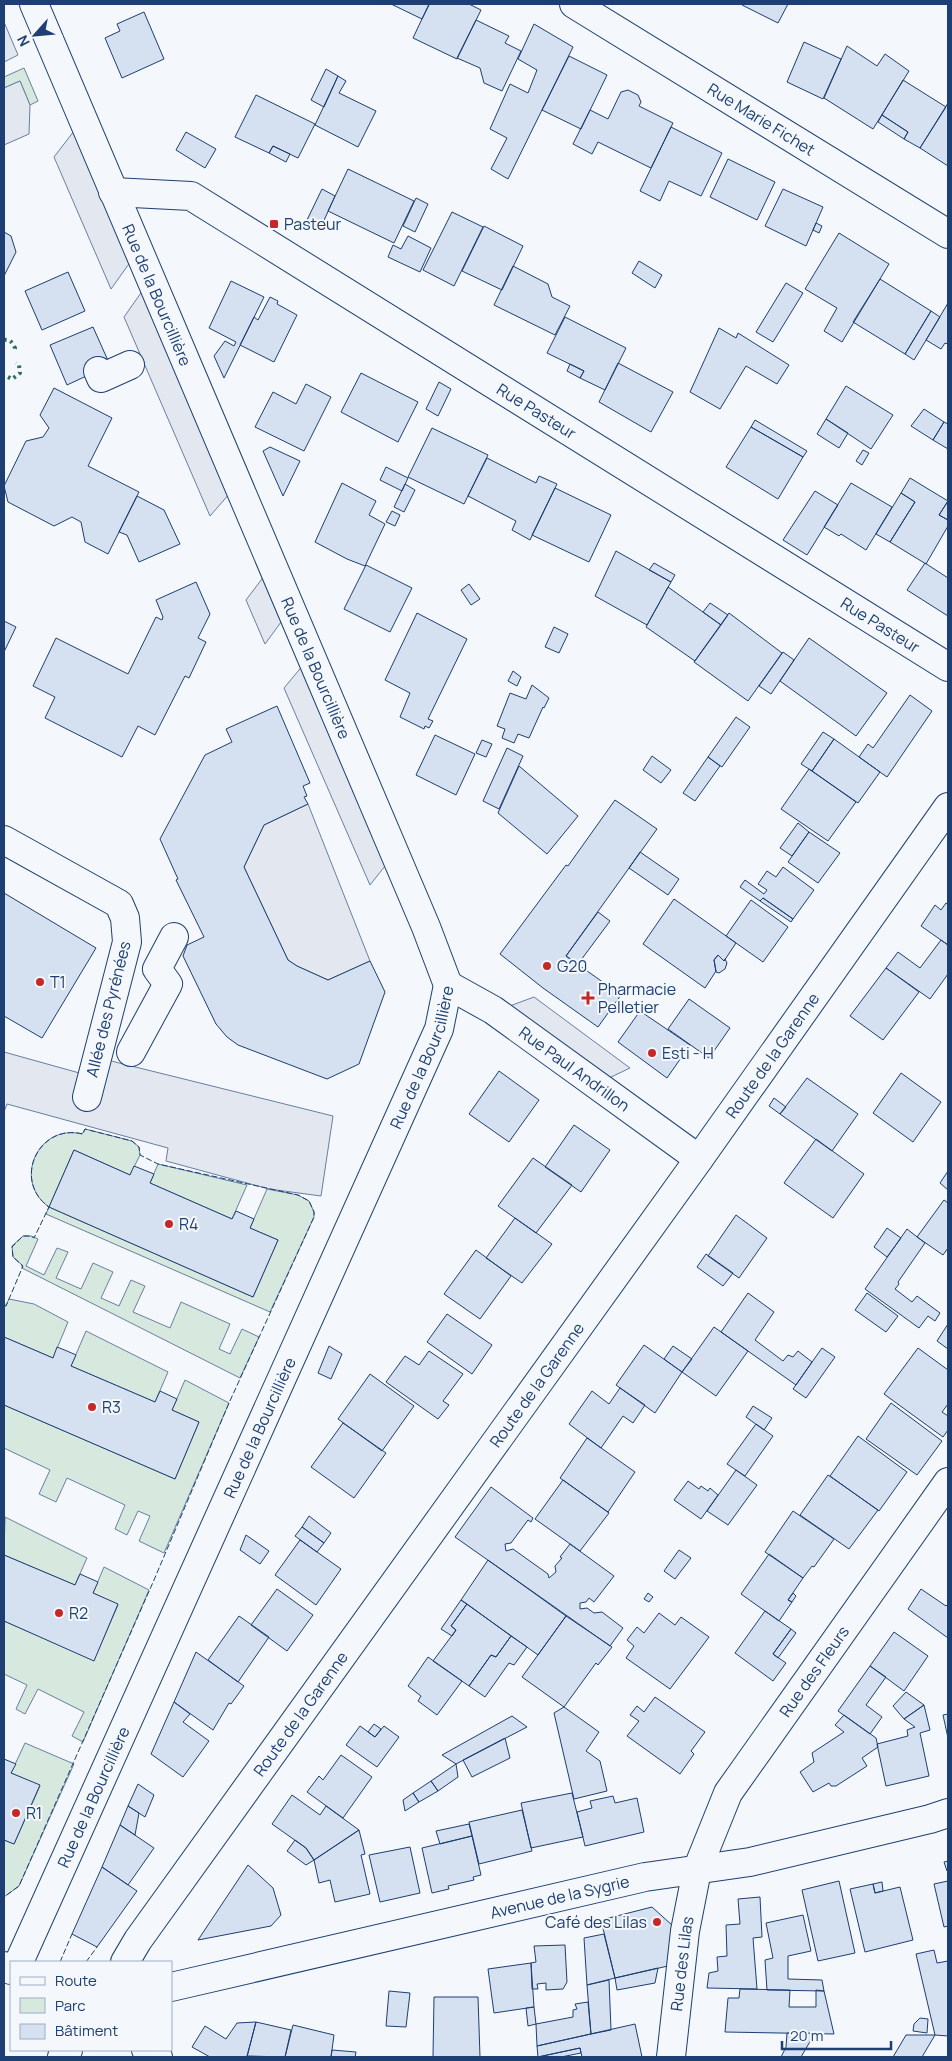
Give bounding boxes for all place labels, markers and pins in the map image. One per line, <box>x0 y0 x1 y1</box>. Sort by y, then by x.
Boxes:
place label: Pasteur <box>284 213 342 235</box>
marker: Pasteur <box>268 218 280 230</box>
place label: G20 <box>557 955 587 977</box>
marker: G20 <box>541 960 553 972</box>
place label: T1 <box>50 971 66 993</box>
marker: T1 <box>34 976 46 988</box>
place label: Pharmacie Pelletier <box>598 978 676 1018</box>
marker: Pharmacie Pelletier <box>582 992 594 1004</box>
place label: Esti - H <box>662 1042 714 1064</box>
marker: Esti - H <box>646 1047 658 1059</box>
place label: R4 <box>179 1213 199 1235</box>
marker: R4 <box>163 1218 175 1230</box>
place label: R3 <box>102 1396 121 1418</box>
marker: R3 <box>86 1401 98 1413</box>
place label: R2 <box>69 1602 88 1624</box>
marker: R2 <box>53 1607 65 1619</box>
place label: R1 <box>26 1802 42 1824</box>
marker: R1 <box>10 1807 22 1819</box>
place label: Café des Lilas <box>545 1911 647 1933</box>
marker: Café des Lilas <box>651 1916 663 1928</box>

